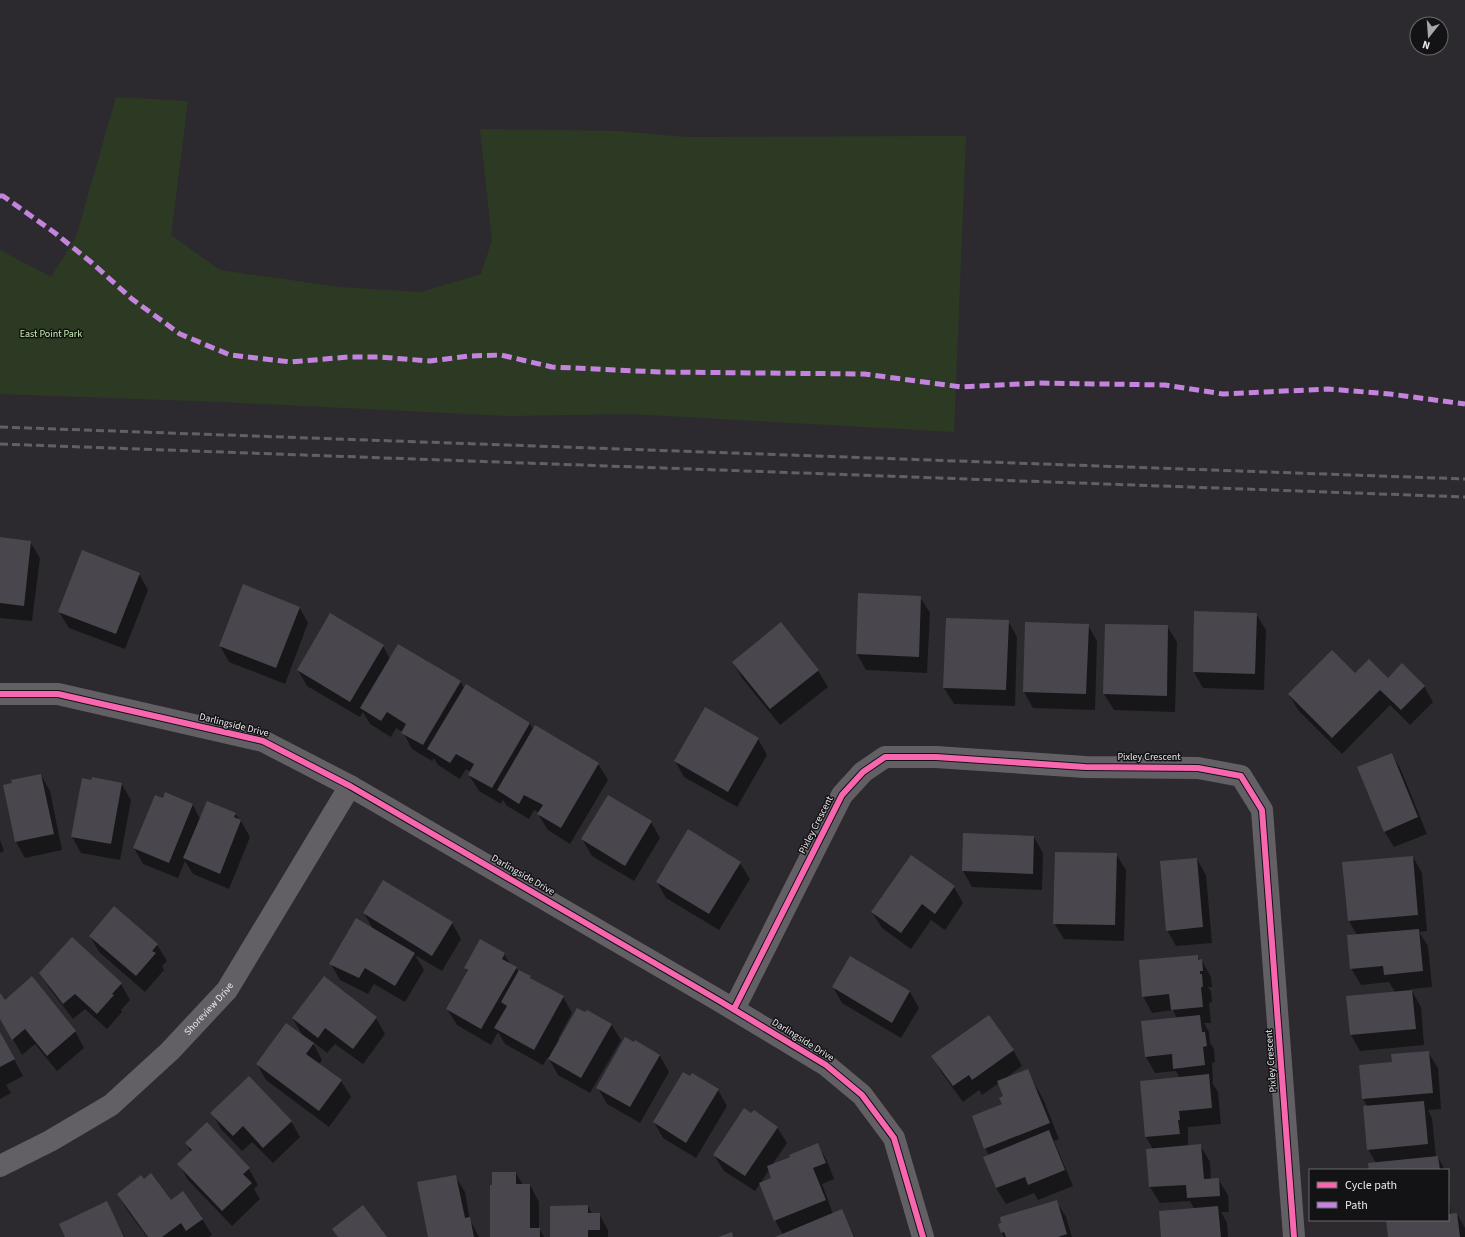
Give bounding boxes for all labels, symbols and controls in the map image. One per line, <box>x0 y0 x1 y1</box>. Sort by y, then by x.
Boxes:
north arrow <box>1409 16 1449 56</box>
text: N <box>1421 37 1432 53</box>
park label: East Point Park <box>20 327 82 341</box>
street label: Darlingside Drive <box>198 710 270 740</box>
street label: Pixley Crescent <box>1117 750 1181 764</box>
street label: Pixley Crescent <box>795 793 837 856</box>
street label: Darlingside Drive <box>489 851 557 899</box>
street label: Shoreview Drive <box>181 980 237 1039</box>
street label: Darlingside Drive <box>769 1015 837 1065</box>
street label: Pixley Crescent <box>1262 1028 1280 1093</box>
legend <box>1309 1169 1449 1221</box>
text: Cycle path <box>1345 1177 1397 1194</box>
text: Path <box>1345 1197 1368 1214</box>

